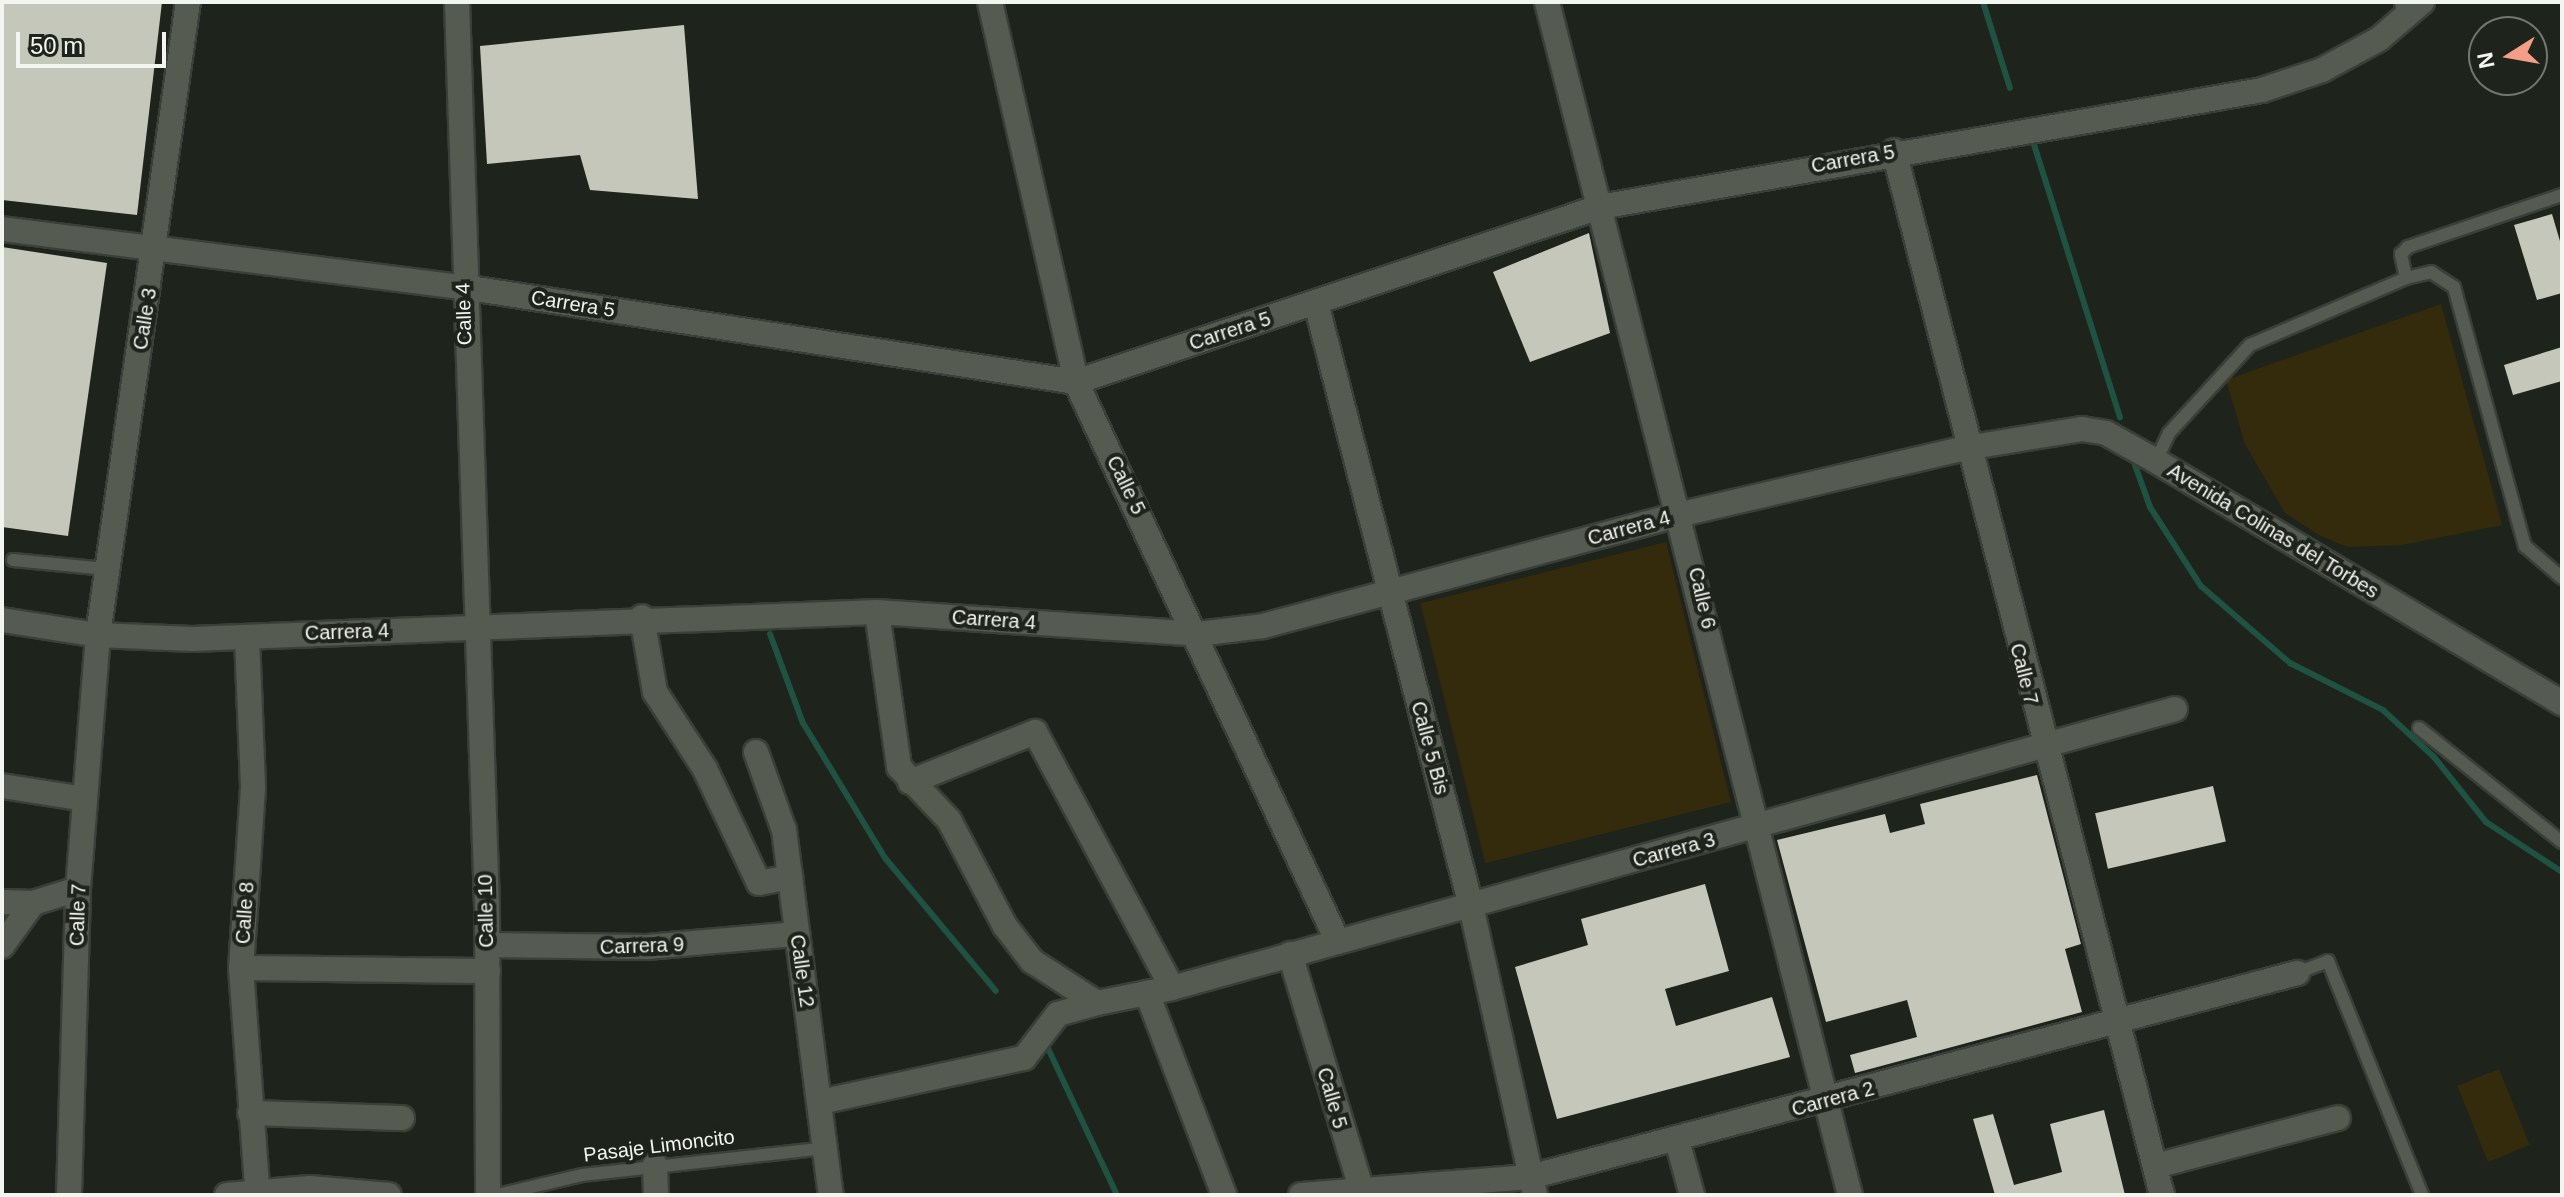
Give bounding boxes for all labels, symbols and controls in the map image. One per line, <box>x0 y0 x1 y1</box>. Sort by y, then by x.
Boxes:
scale bar <box>20 16 170 66</box>
north arrow <box>2468 16 2548 96</box>
text: 50 m <box>30 32 83 59</box>
text: N <box>2472 50 2500 70</box>
street label: Carrera 5 <box>1809 140 1897 178</box>
street label: Calle 4 <box>451 282 477 346</box>
street label: Calle 3 <box>128 286 162 352</box>
street label: Carrera 5 <box>529 286 617 322</box>
street label: Carrera 5 <box>1186 307 1274 355</box>
street label: Calle 5 <box>1102 452 1150 518</box>
street label: Avenida Colinas del Torbes <box>2163 458 2383 604</box>
street label: Carrera 4 <box>1585 505 1673 551</box>
street label: Calle 6 <box>1683 565 1721 631</box>
street label: Carrera 4 <box>951 605 1037 635</box>
street label: Carrera 4 <box>304 619 390 645</box>
street label: Calle 7 <box>2005 641 2043 707</box>
street label: Calle 5 Bis <box>1406 699 1454 797</box>
street label: Carrera 3 <box>1630 827 1718 873</box>
street label: Calle 10 <box>473 874 499 948</box>
street label: Calle 8 <box>231 881 259 945</box>
street label: Calle 7 <box>65 883 91 947</box>
street label: Carrera 9 <box>599 933 685 959</box>
street label: Calle 12 <box>785 933 819 1009</box>
street label: Calle 5 <box>1312 1065 1352 1131</box>
street label: Carrera 2 <box>1789 1076 1877 1122</box>
street label: Pasaje Limoncito <box>582 1125 736 1167</box>

